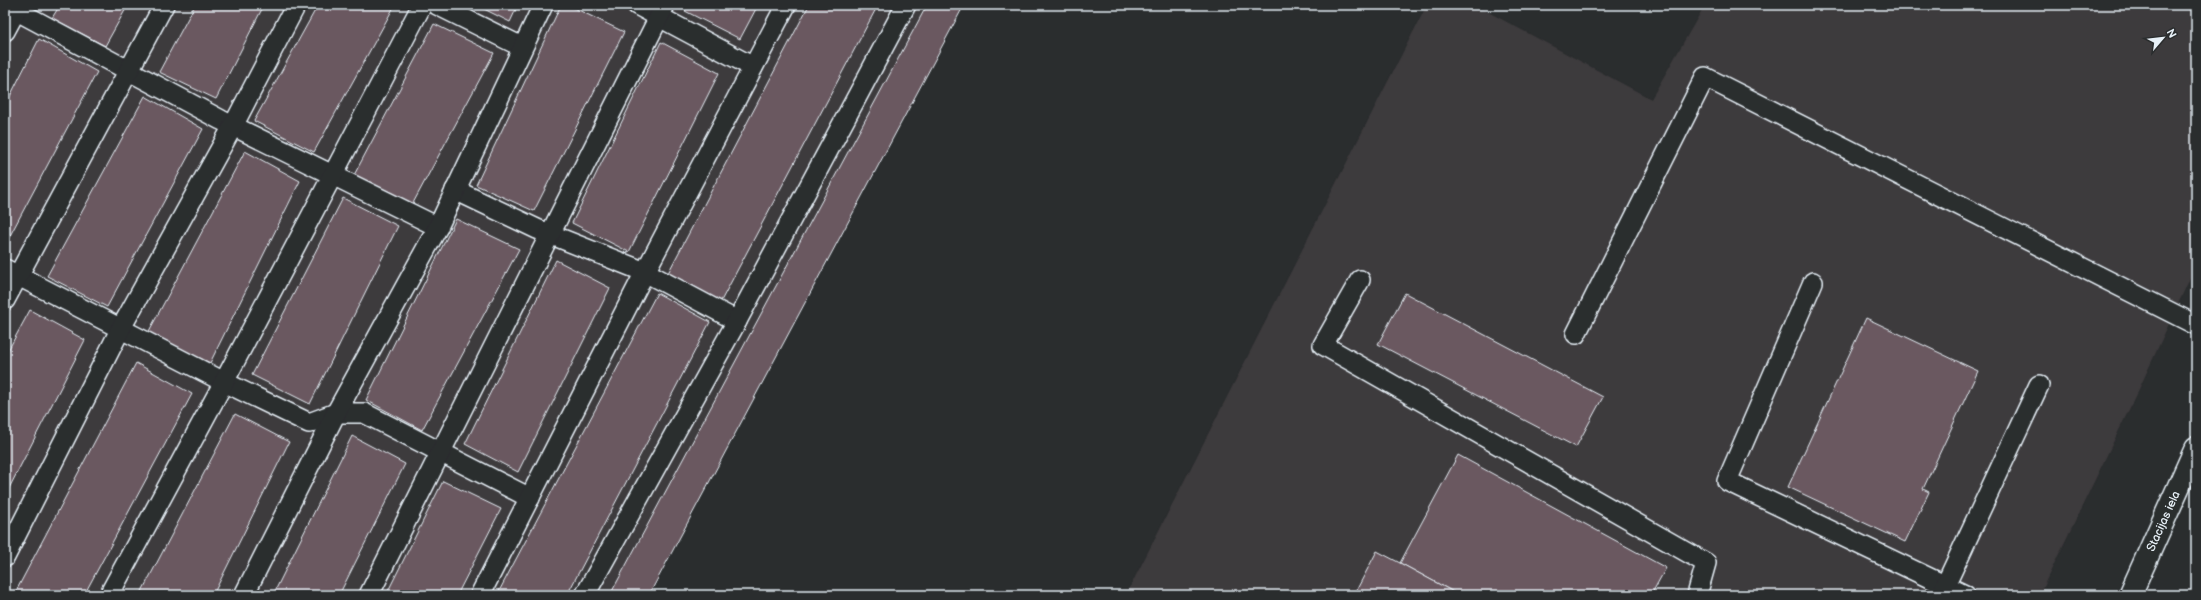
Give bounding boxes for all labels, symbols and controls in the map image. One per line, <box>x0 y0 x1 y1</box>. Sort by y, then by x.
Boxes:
north arrow <box>2143 18 2183 58</box>
text: N <box>2164 27 2179 40</box>
street label: Stacijas iela <box>2144 489 2184 554</box>

